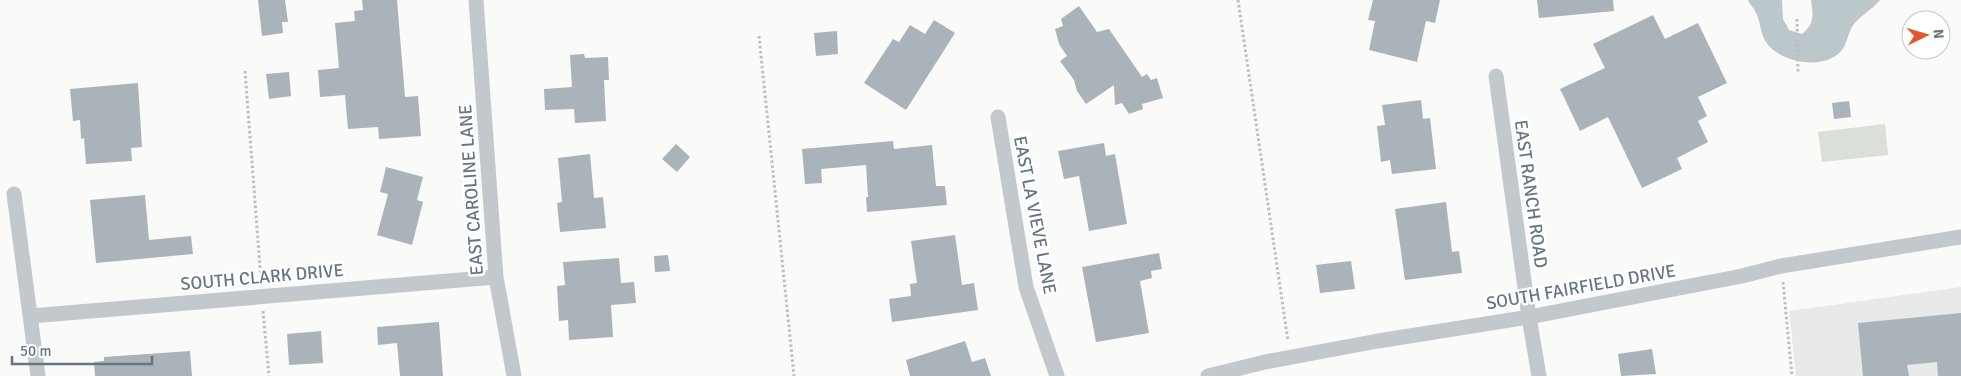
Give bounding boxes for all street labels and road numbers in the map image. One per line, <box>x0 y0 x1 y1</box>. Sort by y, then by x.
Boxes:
street label: EAST CAROLINE LANE <box>454 104 488 276</box>
street label: EAST RANCH ROAD <box>1510 119 1552 269</box>
street label: EAST LA VIEVE LANE <box>1009 134 1061 296</box>
street label: SOUTH CLARK DRIVE <box>180 259 344 295</box>
street label: SOUTH FAIRFIELD DRIVE <box>1484 259 1678 315</box>

